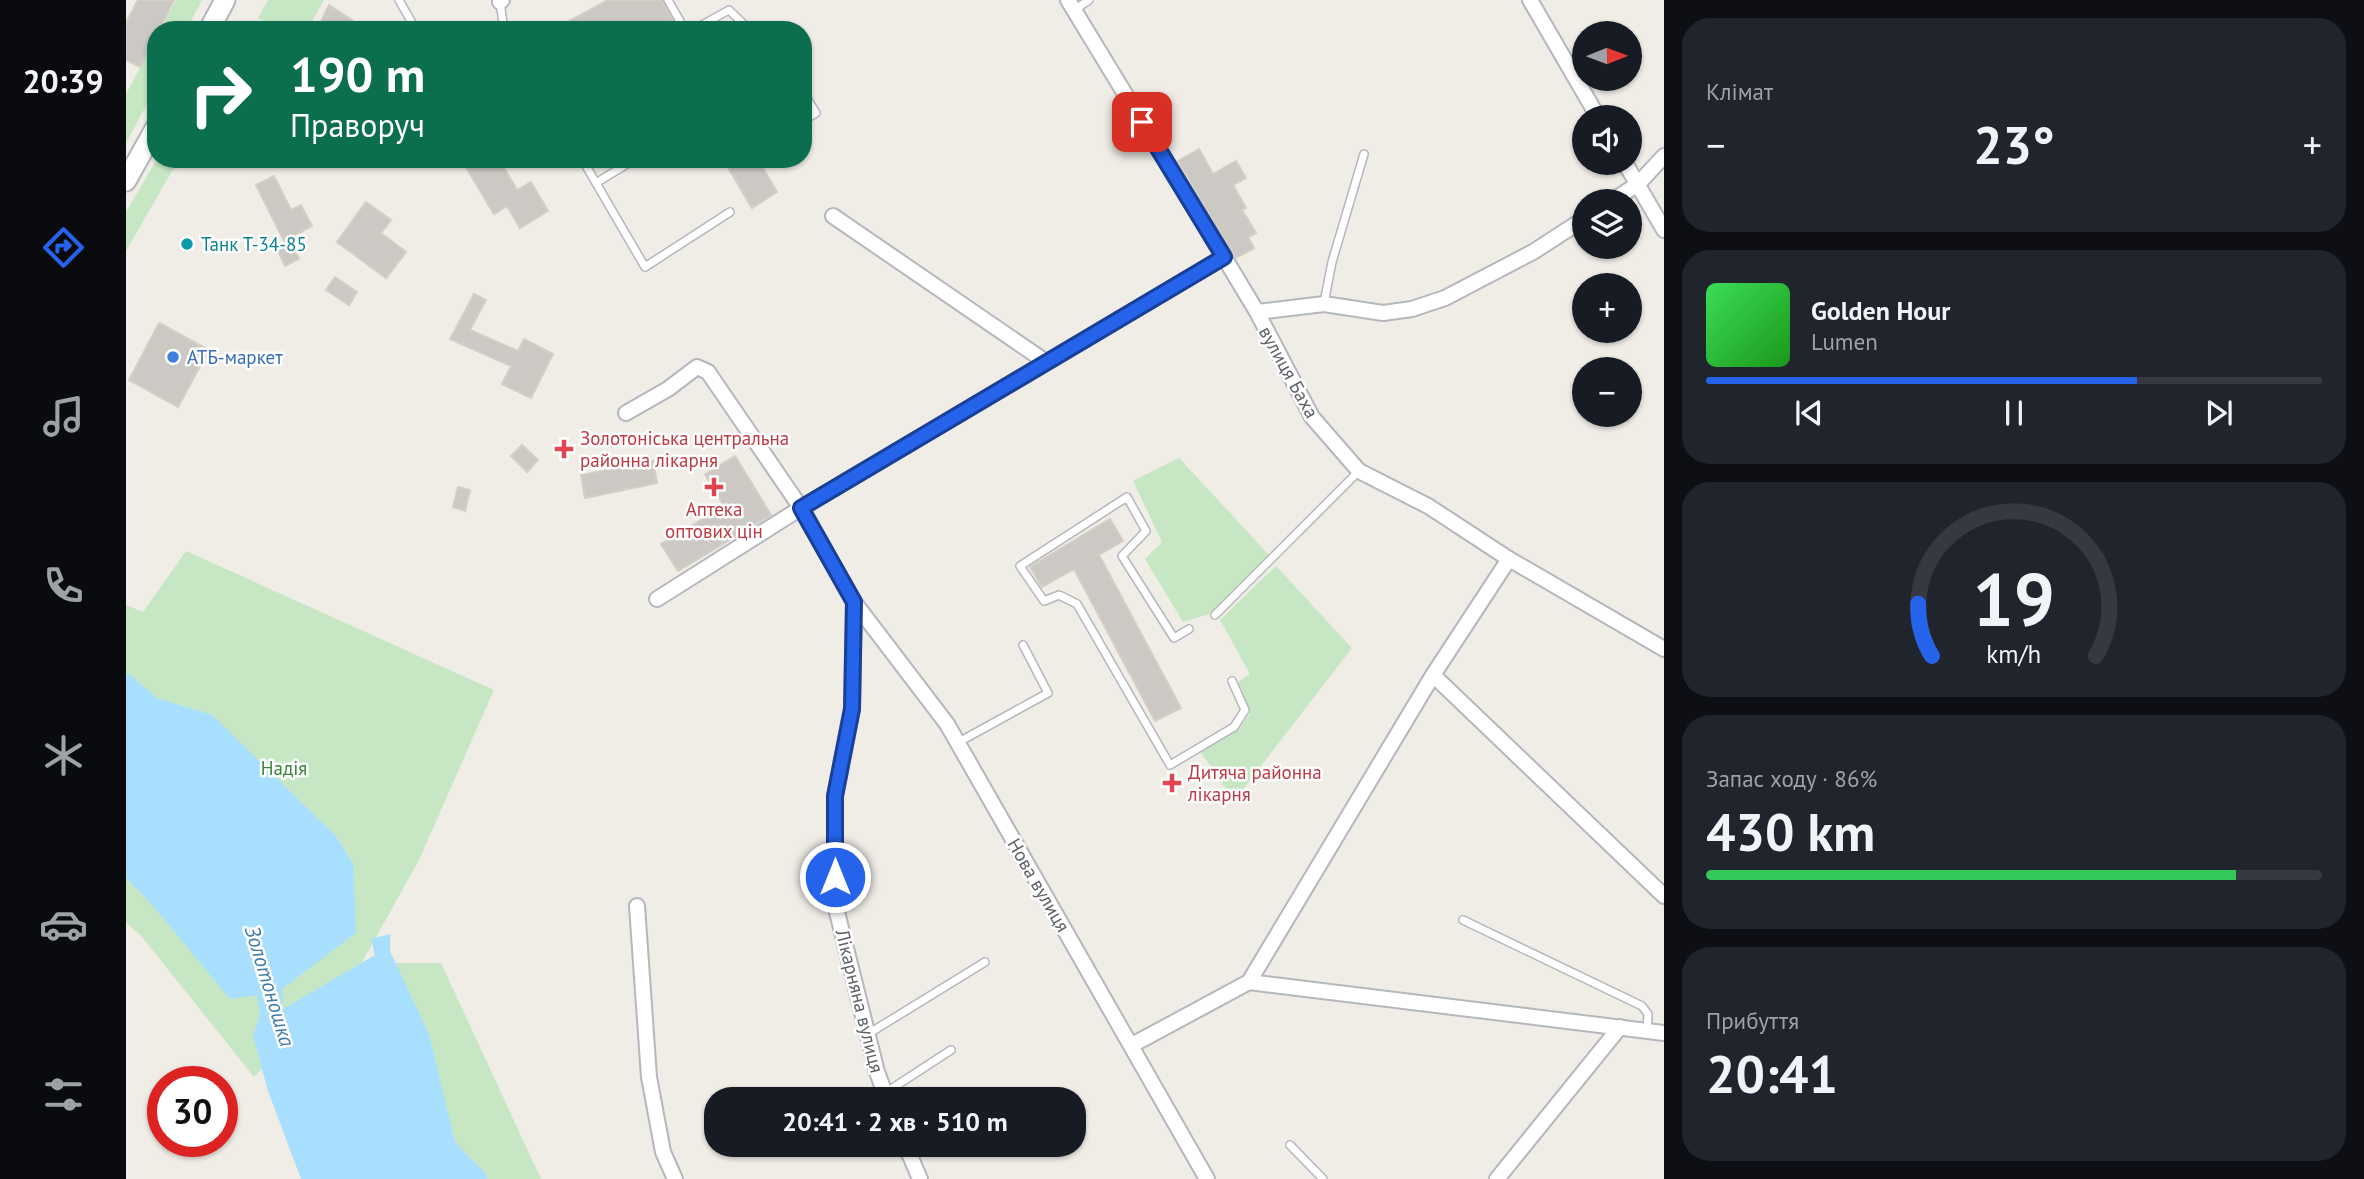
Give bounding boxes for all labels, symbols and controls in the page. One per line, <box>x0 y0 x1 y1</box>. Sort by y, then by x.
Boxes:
north arrow <box>1572 21 1642 91</box>
map controls <box>1572 21 1642 427</box>
text: 190 m <box>290 42 425 106</box>
icon: right <box>175 49 266 140</box>
text: 20:39 <box>22 60 104 102</box>
text: Клімат <box>1706 77 1773 106</box>
pin <box>1112 92 1172 152</box>
icon: arrive <box>1123 103 1161 141</box>
text: Праворуч <box>290 104 425 146</box>
button: sound <box>1572 105 1642 175</box>
text: 23° <box>1973 111 2055 178</box>
text: − <box>1706 120 1725 169</box>
text: + <box>2303 120 2322 169</box>
button: layers <box>1572 189 1642 259</box>
icon: directions <box>39 223 88 272</box>
place label: Танк Т-34-85 <box>201 232 307 256</box>
marker: Танк Т-34-85 <box>179 236 195 252</box>
button: + <box>1572 273 1642 343</box>
text: Golden Hour <box>1811 294 1950 327</box>
street label: вулиця Баха <box>1254 322 1324 422</box>
text: Lumen <box>1811 327 1878 356</box>
place label: АТБ-маркет <box>187 345 283 369</box>
marker: АТБ-маркет <box>165 349 181 365</box>
button: − <box>1572 357 1642 427</box>
icon: music <box>39 392 88 441</box>
icon: previous <box>1790 394 1828 432</box>
icon: pause <box>1995 394 2033 432</box>
icon: next <box>2200 394 2238 432</box>
place label: Золотоніська центральна районна лікарня <box>580 426 789 472</box>
marker: Золотоніська центральна районна лікарня <box>554 439 574 459</box>
marker: Аптека оптових цін <box>706 479 722 495</box>
place label: Аптека оптових цін <box>665 497 763 543</box>
text: 19 <box>1973 552 2055 646</box>
icon: phone <box>39 561 88 610</box>
text: km/h <box>1987 637 2041 669</box>
icon: climate <box>39 731 88 780</box>
park label: Надія <box>261 756 307 780</box>
place label: Дитяча районна лікарня <box>1187 760 1322 806</box>
text: Запас ходу · 86% <box>1706 764 1877 793</box>
marker: Дитяча районна лікарня <box>1162 773 1182 793</box>
text: 430 km <box>1706 798 1875 865</box>
street label: Нова вулиця <box>1003 834 1075 936</box>
position arrow <box>798 840 872 914</box>
icon: car <box>39 900 88 949</box>
water label: Золотоношка <box>239 922 301 1050</box>
street label: Лікарняна вулиця <box>830 926 889 1075</box>
text: Прибуття <box>1706 1006 1799 1035</box>
text: 20:41 <box>1706 1040 1838 1107</box>
speed limit sign: 30 <box>147 1066 238 1157</box>
icon: filters <box>39 1070 88 1119</box>
text: 20:41 · 2 хв · 510 m <box>782 1105 1008 1138</box>

